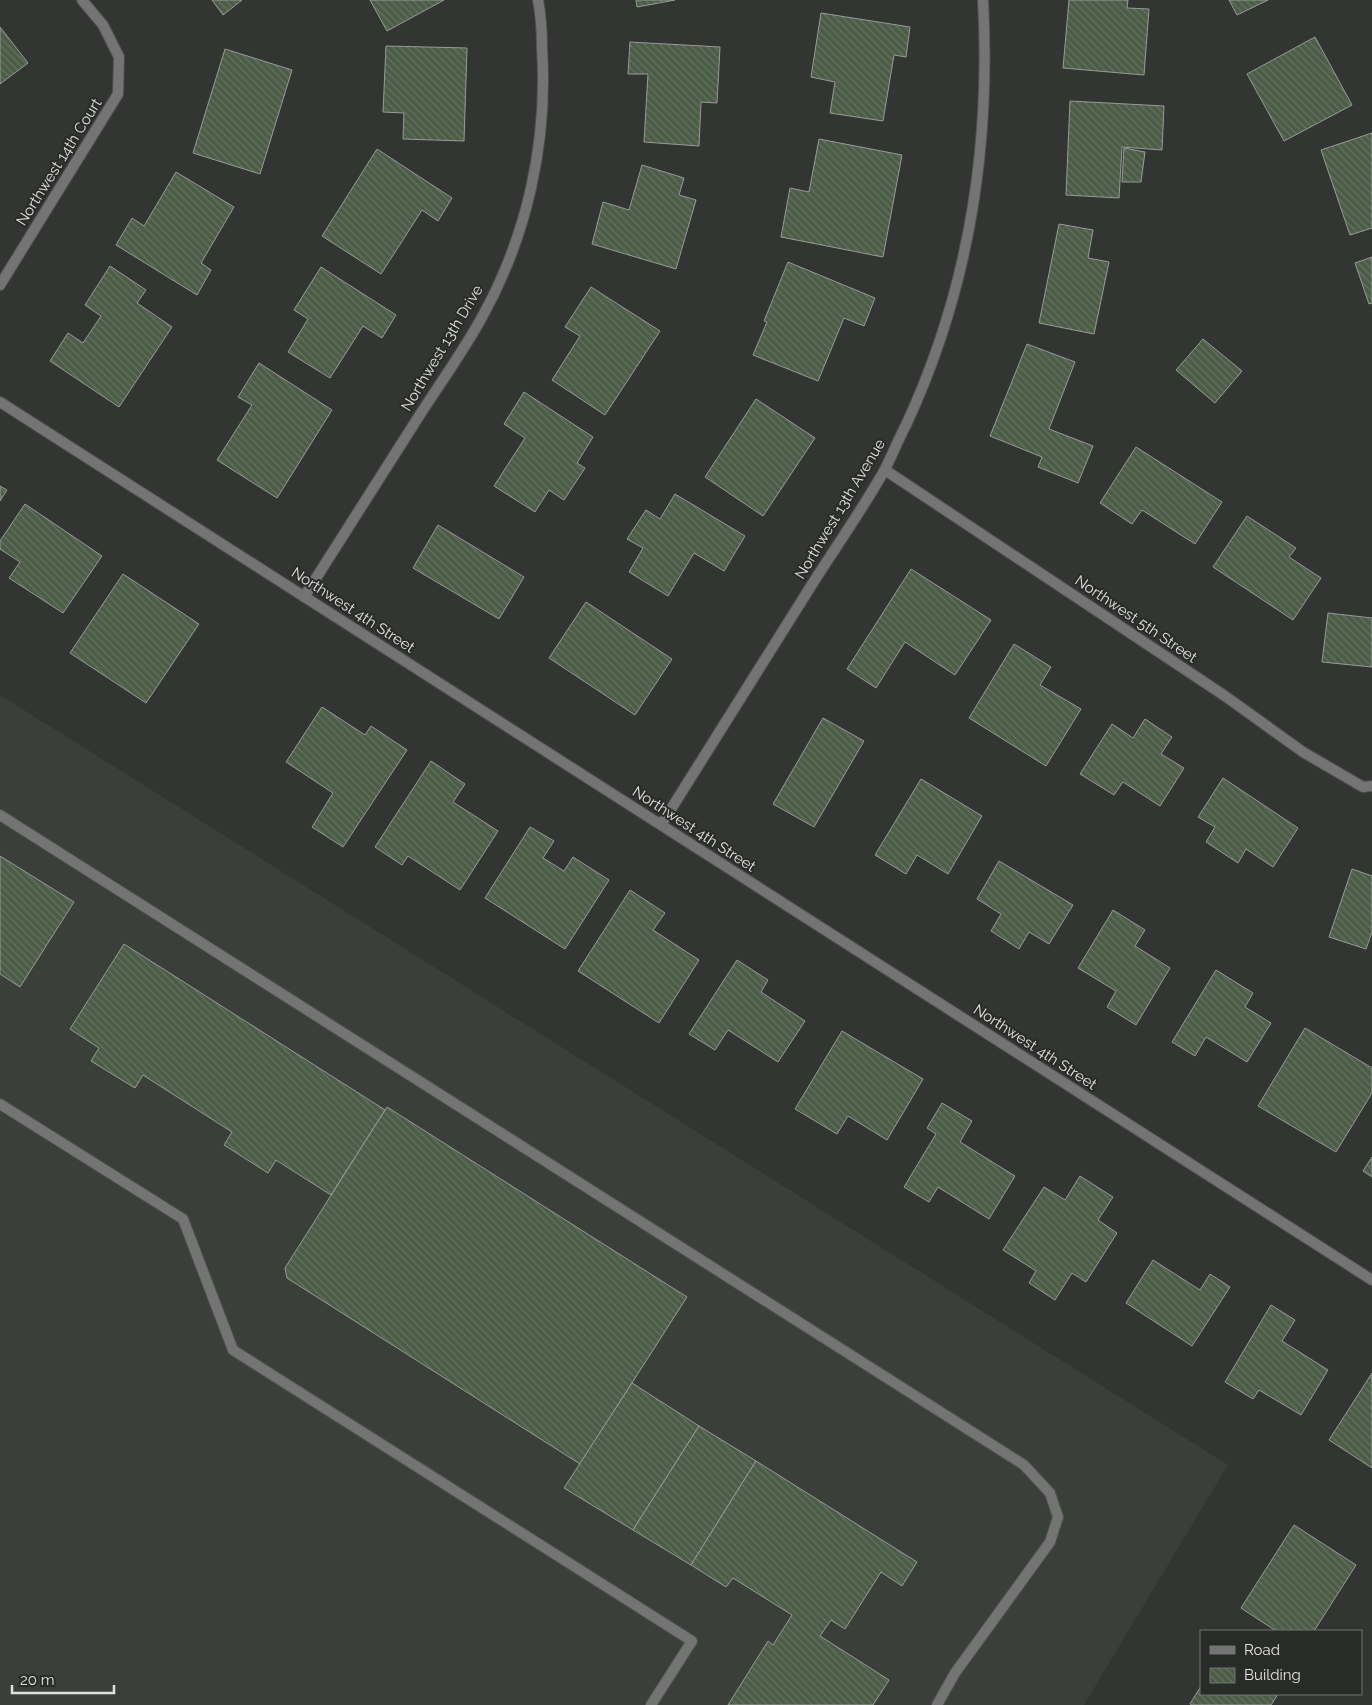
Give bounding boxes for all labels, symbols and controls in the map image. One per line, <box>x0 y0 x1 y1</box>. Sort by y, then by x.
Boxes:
street label: Northwest 14th Court <box>13 95 105 229</box>
street label: Northwest 13th Drive <box>397 282 487 414</box>
street label: Northwest 13th Avenue <box>791 436 889 582</box>
street label: Northwest 4th Street <box>288 563 418 657</box>
street label: Northwest 5th Street <box>1072 571 1200 667</box>
street label: Northwest 4th Street <box>629 782 759 876</box>
street label: Northwest 4th Street <box>970 1000 1100 1094</box>
legend <box>1200 1630 1362 1695</box>
text: Road <box>1244 1641 1280 1659</box>
scale bar <box>12 1662 115 1694</box>
text: Building <box>1244 1666 1301 1684</box>
text: 20 m <box>20 1671 55 1689</box>

